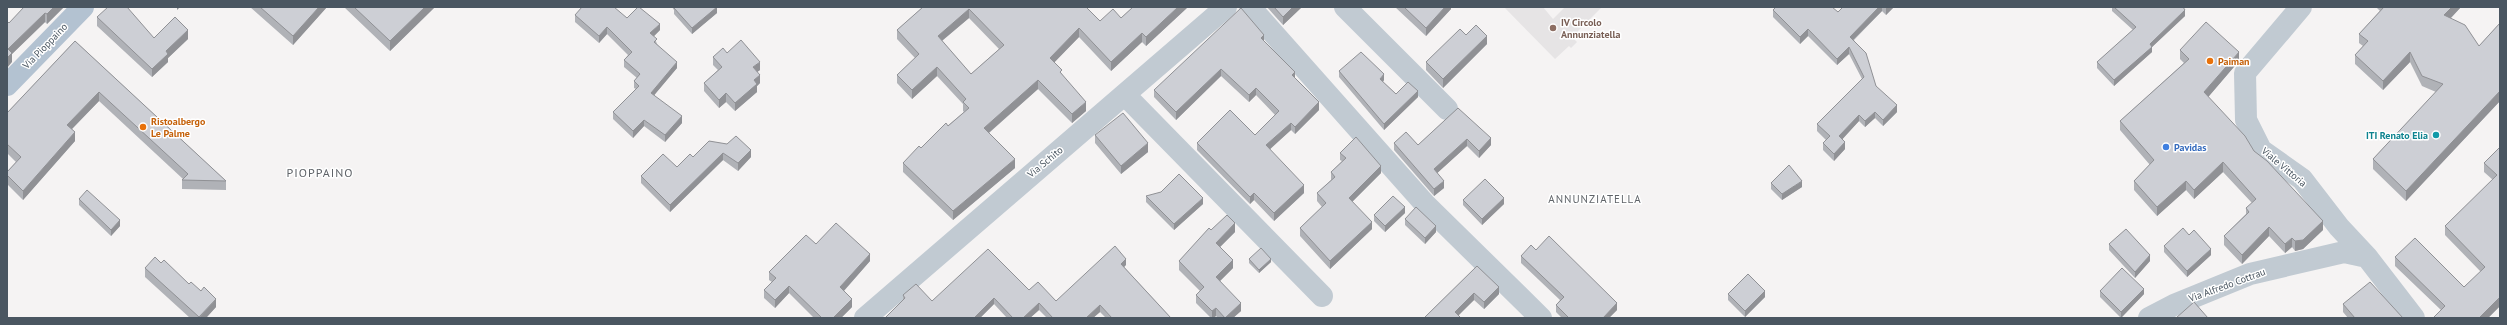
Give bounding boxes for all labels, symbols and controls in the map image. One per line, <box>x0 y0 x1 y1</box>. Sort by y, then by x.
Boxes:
place label: IV Circolo Annunziatella <box>1561 16 1620 41</box>
street label: Via Pioppaino <box>19 20 70 72</box>
marker: IV Circolo Annunziatella <box>1548 23 1558 33</box>
place label: Paiman <box>2218 55 2250 68</box>
marker: Paiman <box>2205 56 2215 66</box>
place label: Ristoalbergo Le Palme <box>151 115 206 140</box>
marker: Ristoalbergo Le Palme <box>138 122 148 132</box>
place label: ITI Renato Elia <box>2366 129 2428 142</box>
marker: ITI Renato Elia <box>2431 130 2441 140</box>
place label: Pavidas <box>2174 141 2206 154</box>
marker: Pavidas <box>2161 142 2171 152</box>
street label: Via Schito <box>1024 143 1065 181</box>
street label: Viale Vittoria <box>2258 144 2309 190</box>
district label: PIOPPAINO <box>287 165 353 180</box>
district label: ANNUNZIATELLA <box>1548 192 1642 206</box>
street label: Via Alfredo Cottrau <box>2186 265 2267 305</box>

